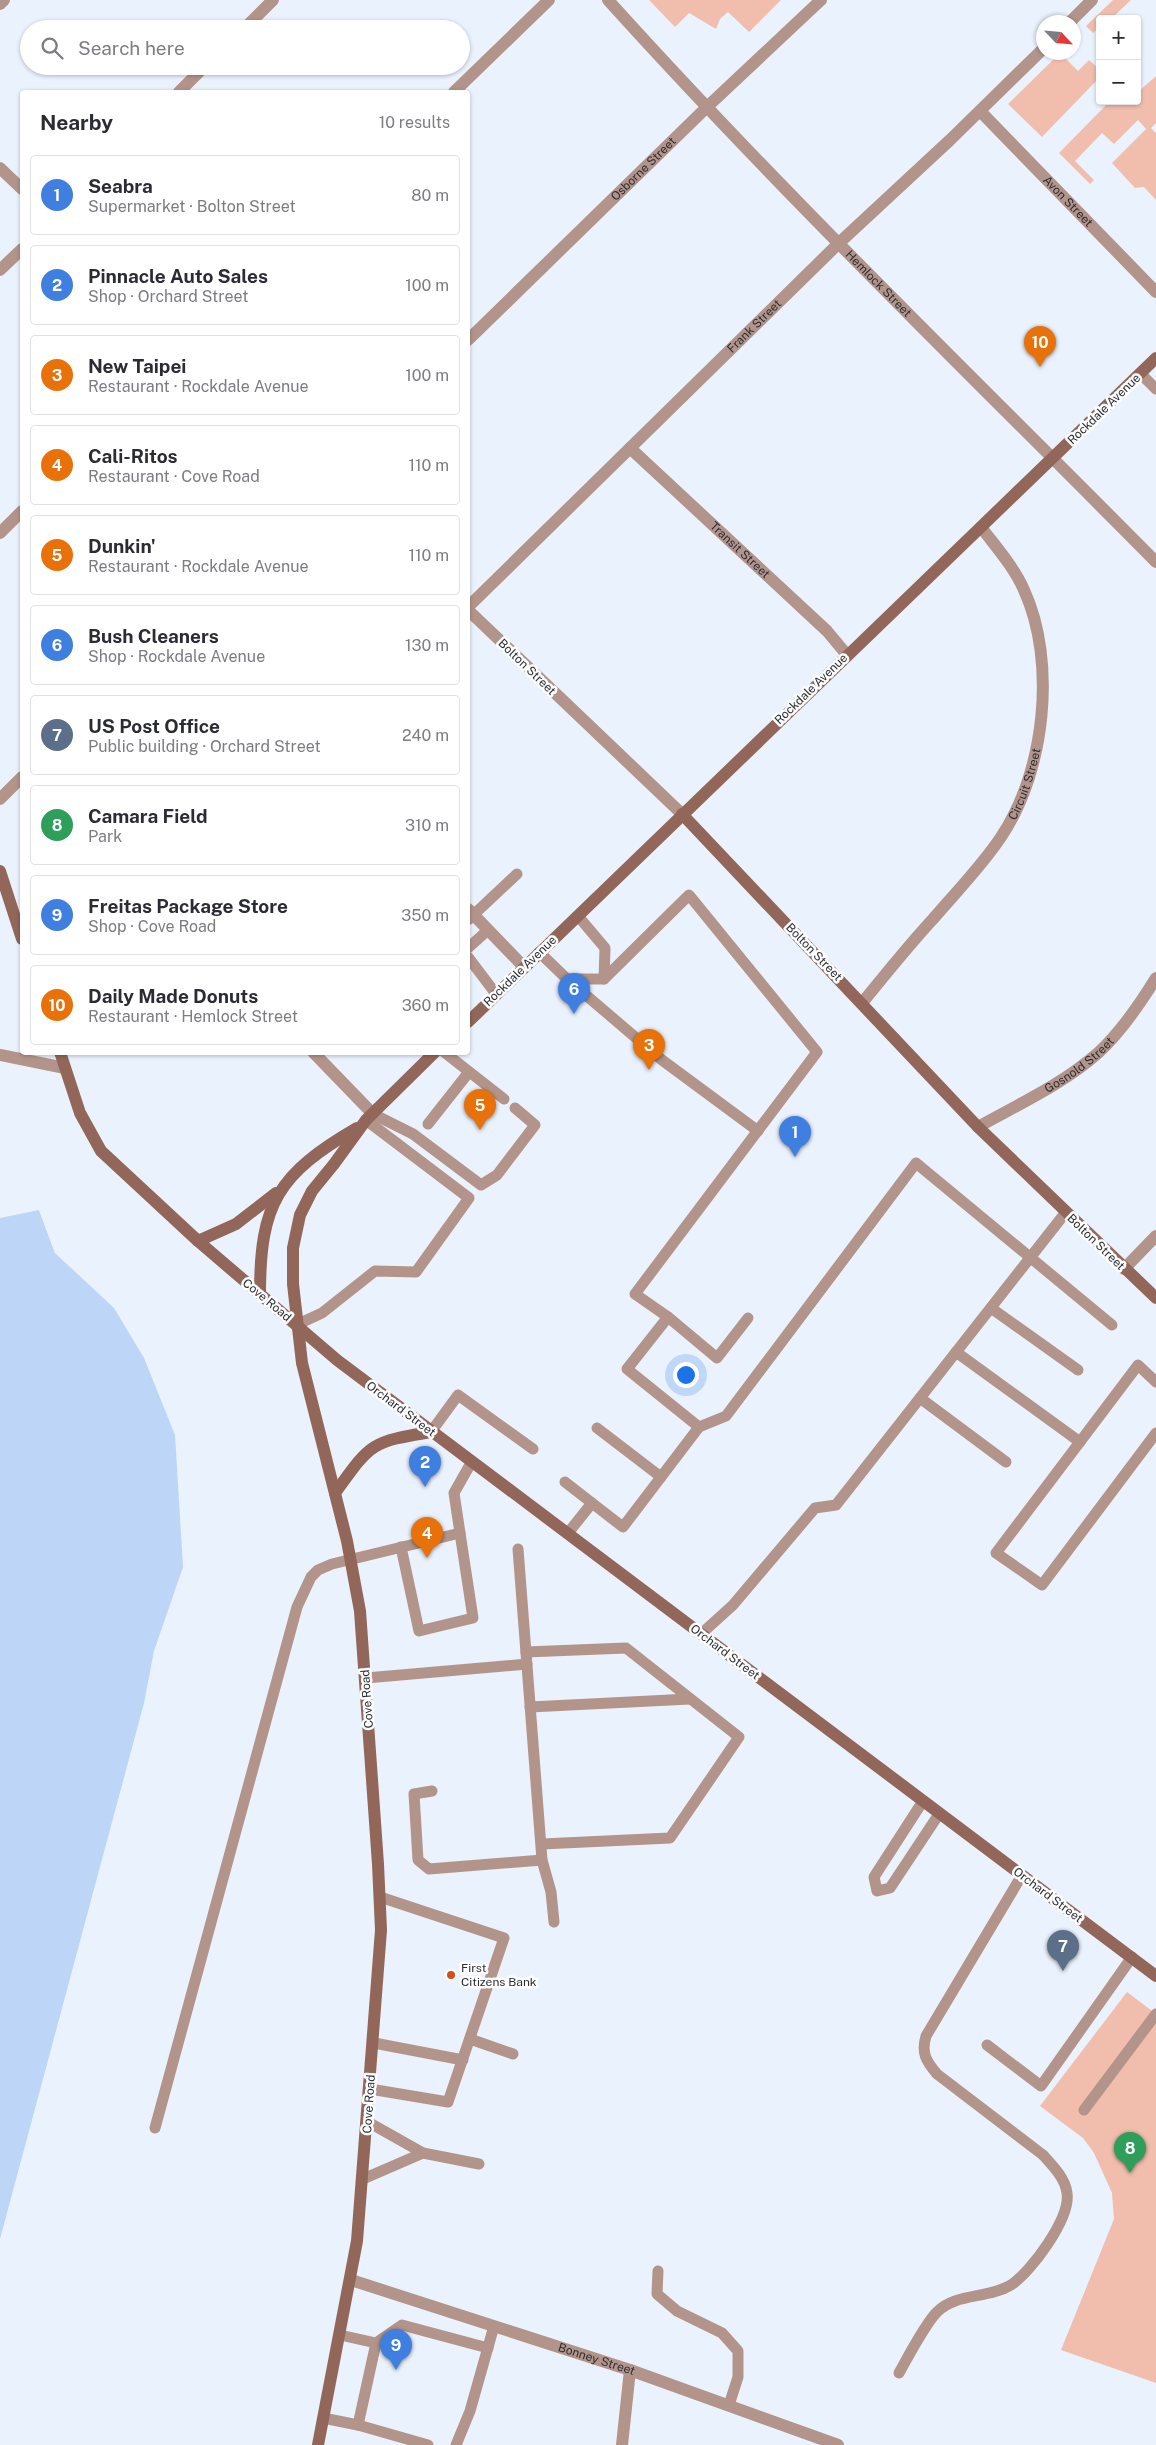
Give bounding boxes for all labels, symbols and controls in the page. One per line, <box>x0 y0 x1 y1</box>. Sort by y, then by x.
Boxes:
north arrow <box>1036 15 1081 60</box>
map controls <box>1096 15 1141 105</box>
button: + <box>1096 15 1141 60</box>
search box <box>20 20 470 75</box>
icon: search <box>38 34 66 62</box>
text: Search here <box>78 37 185 59</box>
button: − <box>1096 60 1141 105</box>
text: Nearby <box>40 110 113 135</box>
text: 10 results <box>379 113 450 132</box>
street label: Osborne Street <box>608 134 679 204</box>
street label: Avon Street <box>1040 173 1096 230</box>
text: Seabra <box>88 175 153 197</box>
text: 1 <box>54 186 60 205</box>
text: 80 m <box>411 186 449 205</box>
text: Supermarket · Bolton Street <box>88 197 296 216</box>
street label: Hemlock Street <box>843 248 914 320</box>
text: Pinnacle Auto Sales <box>88 265 268 287</box>
text: 2 <box>52 276 62 295</box>
text: 100 m <box>405 276 449 295</box>
text: Shop · Orchard Street <box>88 287 248 306</box>
street label: Frank Street <box>724 296 784 356</box>
pin: 10 <box>1024 326 1056 367</box>
text: New Taipei <box>88 355 186 377</box>
text: 3 <box>52 366 62 385</box>
text: 100 m <box>405 366 449 385</box>
street label: Rockdale Avenue <box>1065 371 1143 447</box>
text: Restaurant · Rockdale Avenue <box>88 377 309 396</box>
text: Cali-Ritos <box>88 445 178 467</box>
text: 4 <box>52 456 62 475</box>
text: 110 m <box>408 456 449 475</box>
text: Restaurant · Cove Road <box>88 467 260 486</box>
street label: Transit Street <box>707 519 773 581</box>
text: Dunkin' <box>88 535 156 557</box>
text: 5 <box>52 546 62 565</box>
text: 110 m <box>408 546 449 565</box>
text: Restaurant · Rockdale Avenue <box>88 557 309 576</box>
text: Bush Cleaners <box>88 625 219 647</box>
text: 6 <box>52 636 62 655</box>
text: 130 m <box>405 636 449 655</box>
street label: Bolton Street <box>495 636 559 698</box>
text: Shop · Rockdale Avenue <box>88 647 265 666</box>
street label: Rockdale Avenue <box>772 651 850 727</box>
text: US Post Office <box>88 715 220 737</box>
text: 7 <box>52 726 62 745</box>
text: 240 m <box>402 726 449 745</box>
text: Public building · Orchard Street <box>88 737 321 756</box>
street label: Circuit Street <box>1005 747 1043 822</box>
text: Camara Field <box>88 805 207 827</box>
text: 8 <box>52 816 62 835</box>
text: 310 m <box>405 816 449 835</box>
text: Park <box>88 827 122 846</box>
text: Freitas Package Store <box>88 895 288 917</box>
text: 9 <box>52 906 62 925</box>
text: 350 m <box>401 906 449 925</box>
text: Shop · Cove Road <box>88 917 216 936</box>
street label: Bolton Street <box>783 920 845 984</box>
street label: Rockdale Avenue <box>481 933 559 1009</box>
pin: 6 <box>558 973 590 1014</box>
text: Daily Made Donuts <box>88 985 258 1007</box>
text: 10 <box>48 996 66 1015</box>
text: 360 m <box>402 996 449 1015</box>
text: Restaurant · Hemlock Street <box>88 1007 298 1026</box>
pin: 3 <box>633 1029 665 1070</box>
street label: Gosnold Street <box>1042 1034 1117 1096</box>
pin: 5 <box>464 1089 496 1130</box>
pin: 1 <box>779 1116 811 1157</box>
street label: Bolton Street <box>1064 1211 1128 1273</box>
street label: Cove Road <box>240 1276 294 1324</box>
your location <box>673 1362 699 1388</box>
street label: Orchard Street <box>364 1378 439 1440</box>
pin: 2 <box>409 1446 441 1487</box>
pin: 4 <box>411 1517 443 1558</box>
street label: Orchard Street <box>688 1621 763 1683</box>
street label: Cove Road <box>358 1669 376 1729</box>
street label: Orchard Street <box>1011 1864 1086 1926</box>
pin: 7 <box>1047 1930 1079 1971</box>
place label: First Citizens Bank <box>461 1961 537 1989</box>
marker: First Citizens Bank <box>445 1969 457 1981</box>
street label: Cove Road <box>360 2074 378 2134</box>
pin: 8 <box>1114 2132 1146 2173</box>
pin: 9 <box>380 2329 412 2370</box>
street label: Bonney Street <box>556 2340 637 2378</box>

